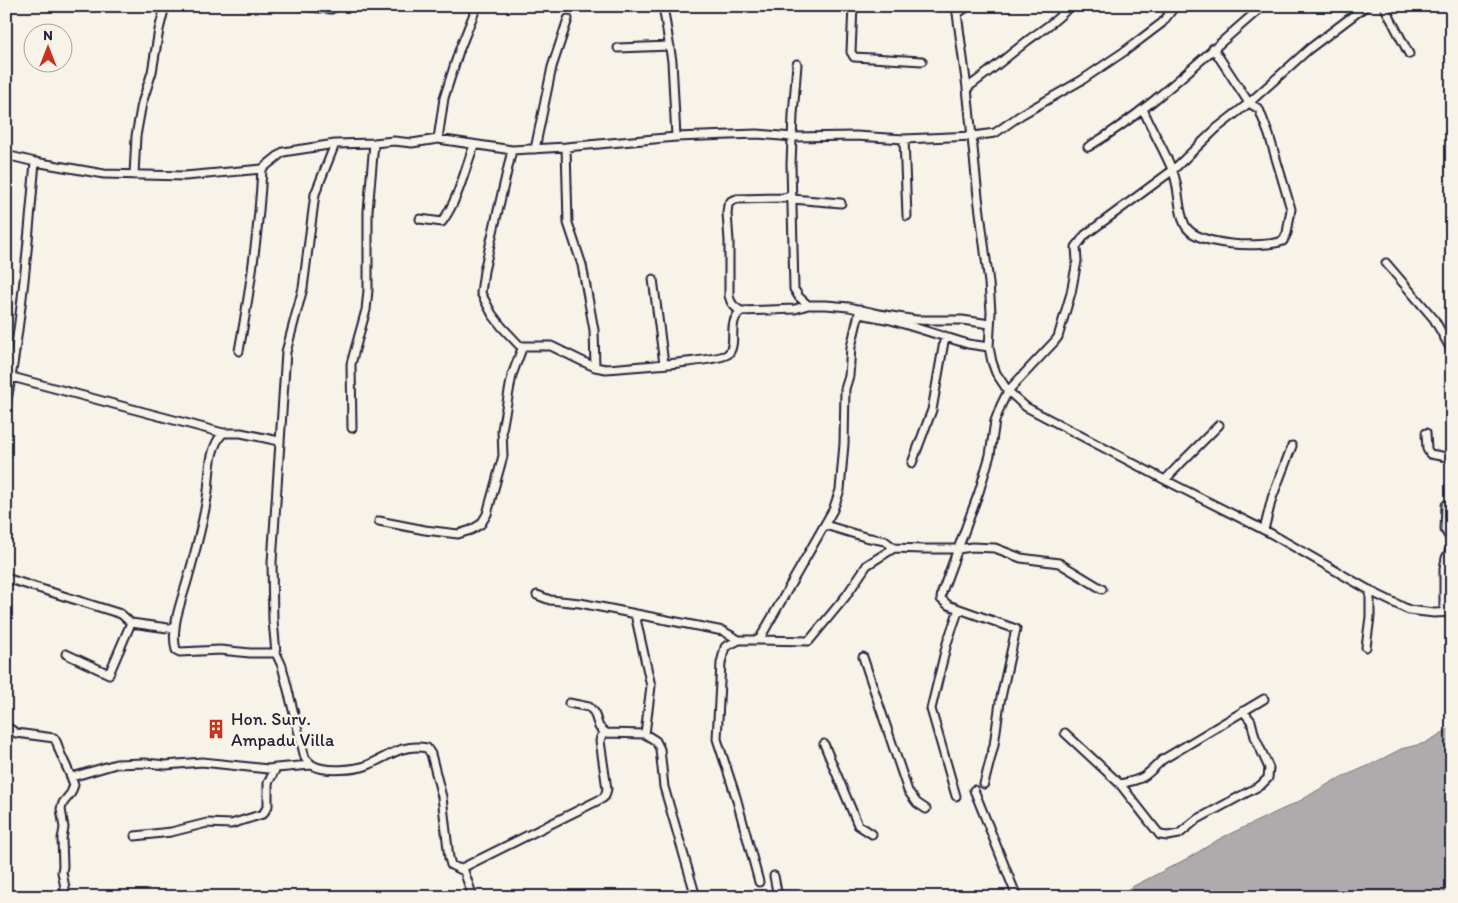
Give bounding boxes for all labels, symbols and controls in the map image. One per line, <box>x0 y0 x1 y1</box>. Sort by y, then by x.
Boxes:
north arrow <box>22 22 72 72</box>
text: N <box>43 27 53 44</box>
place label: Hon. Surv. Ampadu Villa <box>231 708 335 751</box>
building icon: Hon. Surv. Ampadu Villa <box>205 718 227 740</box>

